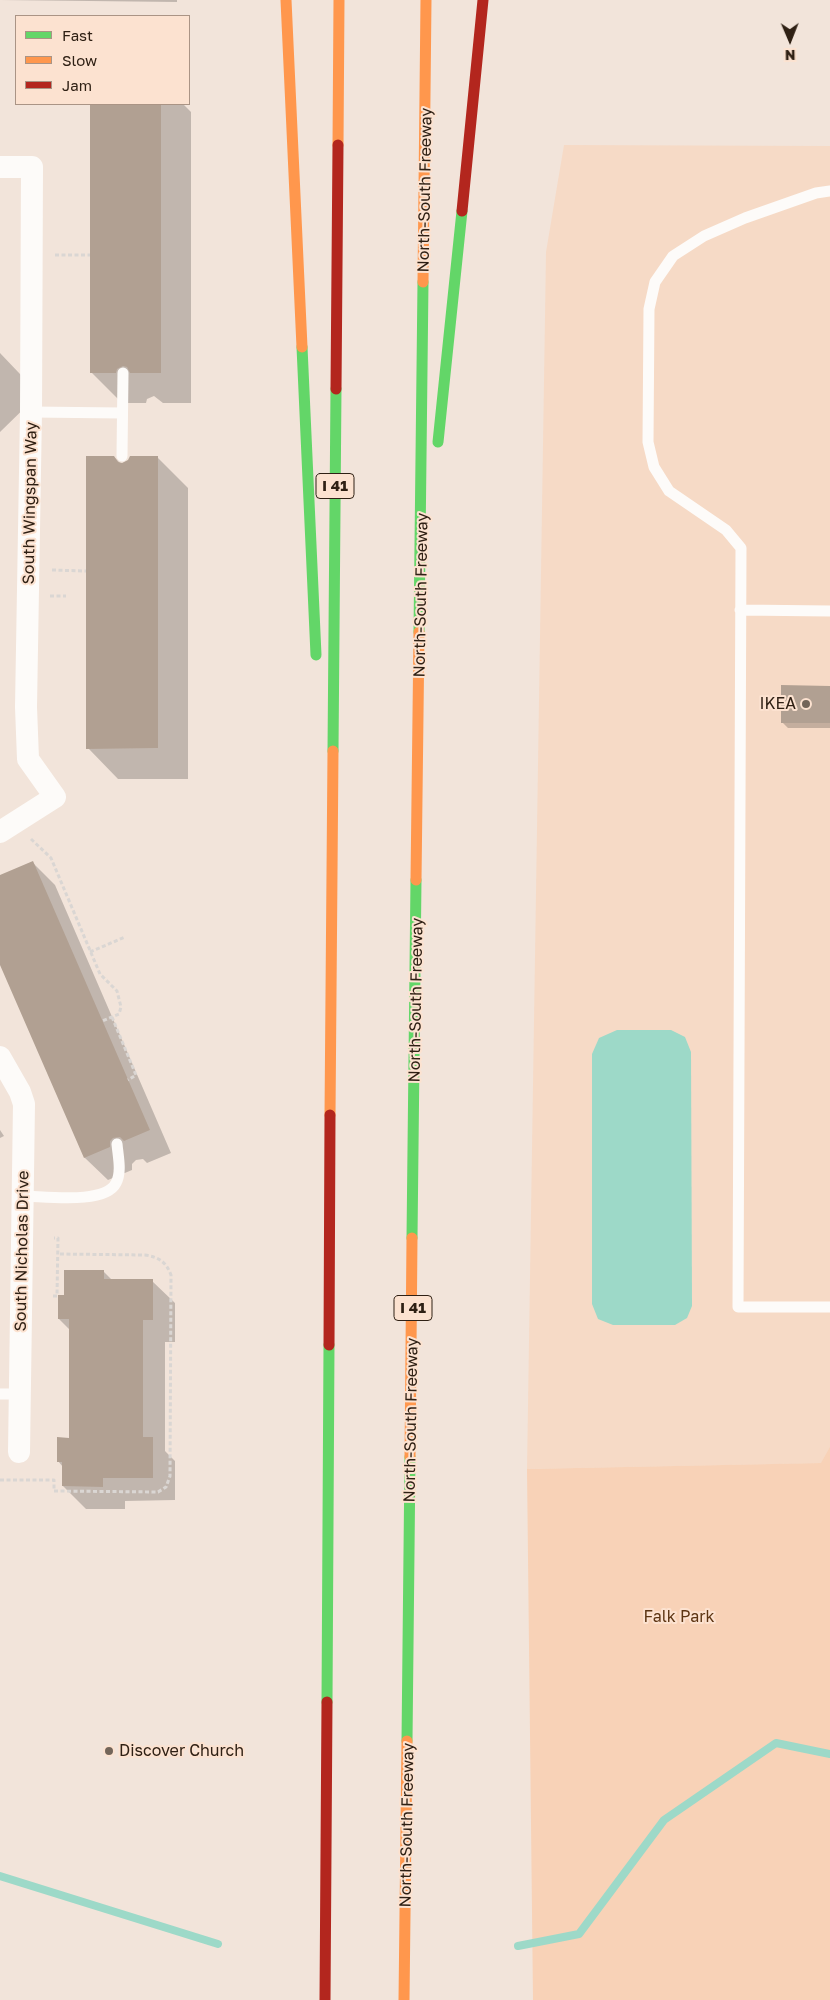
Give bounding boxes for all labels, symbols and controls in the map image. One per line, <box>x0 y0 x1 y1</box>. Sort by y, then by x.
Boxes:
legend <box>15 15 190 105</box>
north arrow <box>765 15 815 65</box>
text: Fast <box>62 26 93 44</box>
text: N <box>785 47 796 64</box>
text: Slow <box>62 51 97 69</box>
text: Jam <box>62 76 92 94</box>
street label: North-South Freeway <box>414 107 436 273</box>
street label: South Wingspan Way <box>19 422 41 584</box>
road number: I 41 <box>316 474 354 498</box>
street label: North-South Freeway <box>410 512 432 678</box>
place label: IKEA <box>759 694 796 714</box>
marker: IKEA <box>800 698 812 710</box>
street label: North-South Freeway <box>405 917 427 1083</box>
street label: South Nicholas Drive <box>11 1171 33 1331</box>
road number: I 41 <box>394 1296 432 1320</box>
street label: North-South Freeway <box>400 1337 422 1503</box>
park label: Falk Park <box>643 1607 715 1627</box>
place label: Discover Church <box>119 1741 244 1761</box>
street label: North-South Freeway <box>396 1742 418 1908</box>
marker: Discover Church <box>103 1745 115 1757</box>

